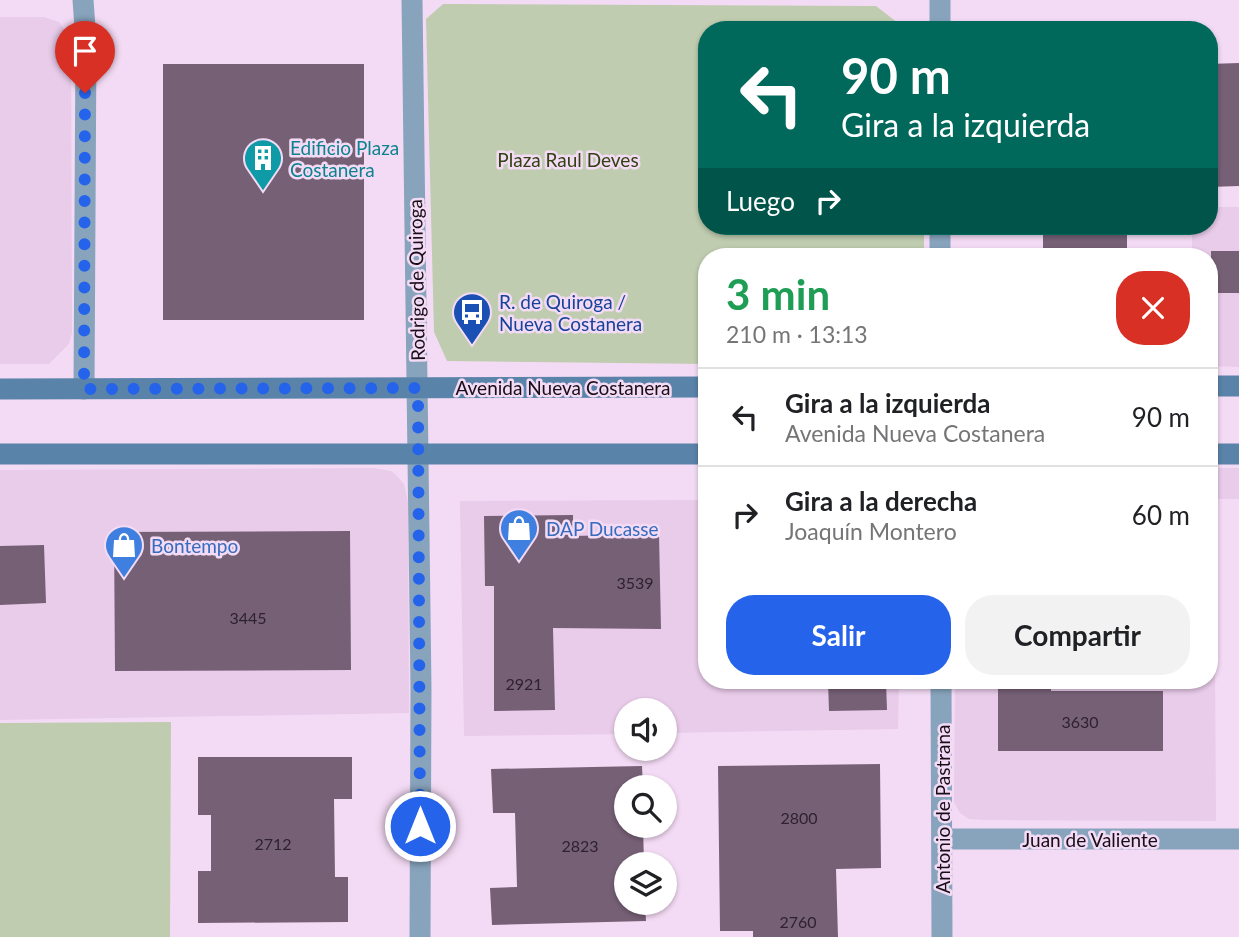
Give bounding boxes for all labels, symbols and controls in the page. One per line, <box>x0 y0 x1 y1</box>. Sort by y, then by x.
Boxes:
pin <box>55 21 115 93</box>
icon: arrive <box>66 32 104 70</box>
text: 90 m <box>841 46 951 104</box>
icon: left <box>726 49 817 140</box>
text: Gira a la izquierda <box>841 105 1090 144</box>
place label: Edificio Plaza Costanera <box>290 136 399 181</box>
building icon: Edificio Plaza Costanera <box>242 137 284 192</box>
park label: Plaza Raul Deves <box>497 148 639 171</box>
icon: right <box>809 182 847 220</box>
text: Luego <box>726 185 795 217</box>
street label: Rodrigo de Quiroga <box>403 199 429 361</box>
text: 3 min <box>726 269 830 319</box>
button: close <box>1116 271 1190 345</box>
place label: R. de Quiroga / Nueva Costanera <box>499 290 642 335</box>
bus stop icon: R. de Quiroga / Nueva Costanera <box>451 291 493 346</box>
text: 210 m · 13:13 <box>726 320 868 348</box>
street label: Avenida Nueva Costanera <box>455 376 671 399</box>
text: Gira a la izquierda <box>785 387 991 419</box>
icon: left <box>726 398 764 436</box>
text: 90 m <box>1132 401 1190 433</box>
text: Avenida Nueva Costanera <box>785 419 1045 447</box>
text: Gira a la derecha <box>785 485 977 517</box>
icon: right <box>726 496 764 534</box>
text: 60 m <box>1132 499 1190 531</box>
shop icon: DAP Ducasse <box>498 507 540 562</box>
place label: DAP Ducasse <box>546 517 659 540</box>
text: Joaquín Montero <box>785 517 957 545</box>
shop icon: Bontempo <box>103 524 145 579</box>
place label: Bontempo <box>151 534 238 557</box>
house number: 3539 <box>616 573 654 592</box>
button: Salir <box>726 595 951 675</box>
button: Compartir <box>965 595 1190 675</box>
house number: 3445 <box>229 608 267 627</box>
house number: 2921 <box>505 674 543 693</box>
map controls <box>614 698 677 915</box>
button: sound <box>614 698 677 761</box>
house number: 3630 <box>1061 712 1099 731</box>
street label: Antonio de Pastrana <box>931 724 954 894</box>
button: search <box>614 775 677 838</box>
position arrow <box>383 789 457 863</box>
house number: 2800 <box>780 808 818 827</box>
street label: Juan de Valiente <box>1022 828 1158 851</box>
house number: 2712 <box>254 834 292 853</box>
house number: 2823 <box>561 836 599 855</box>
button: layers <box>614 852 677 915</box>
house number: 2760 <box>779 912 817 931</box>

